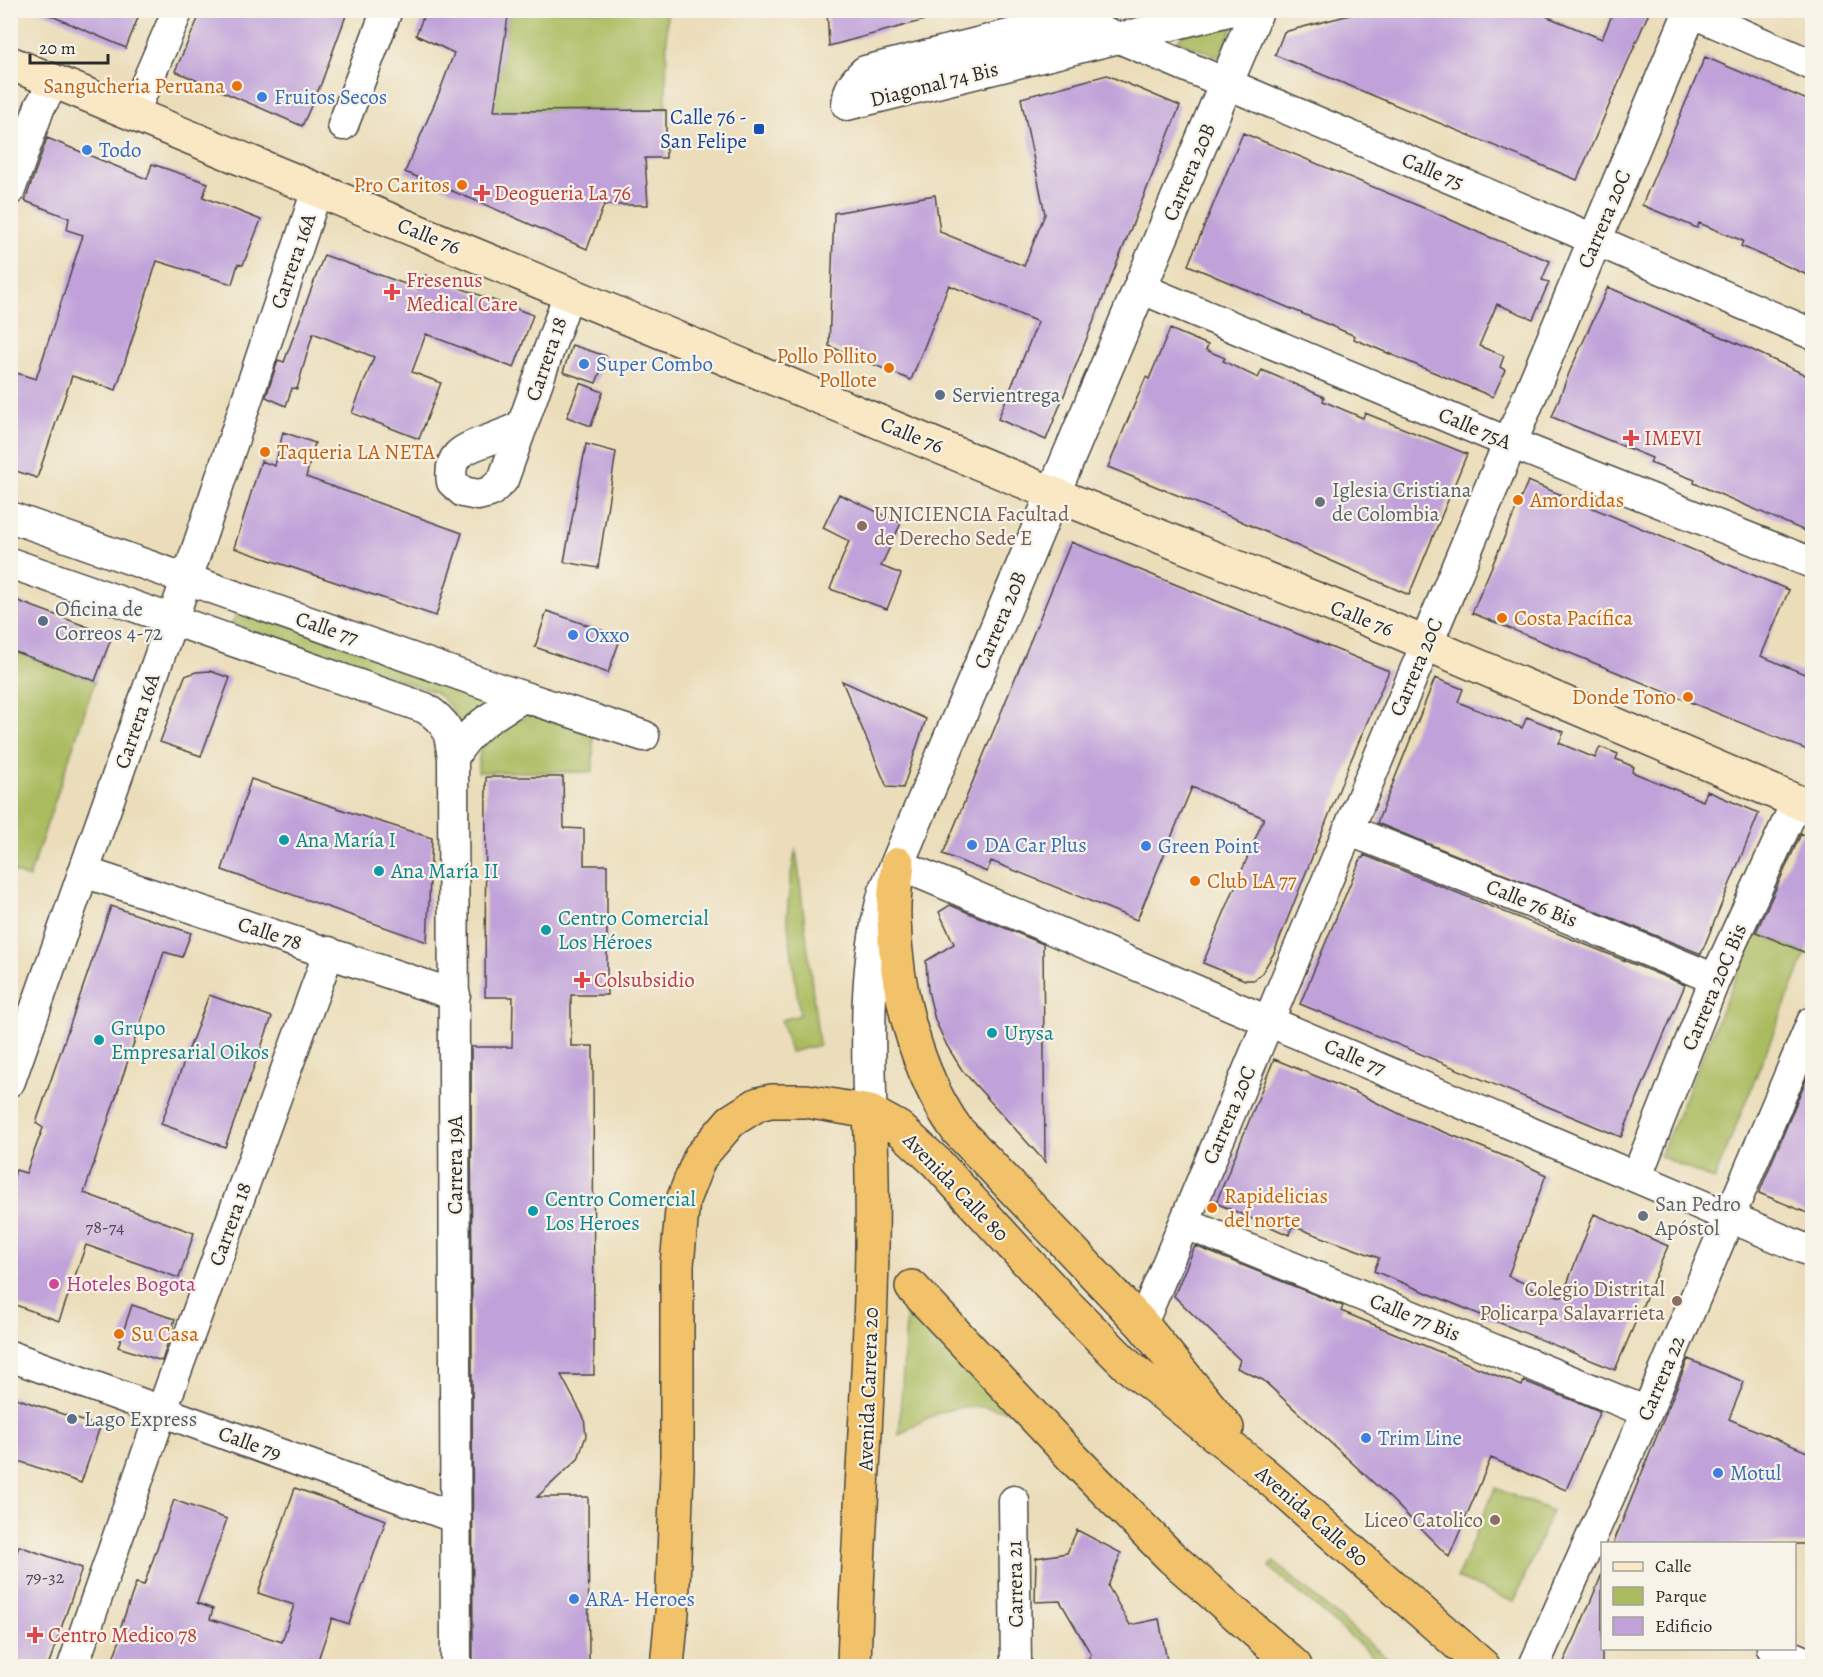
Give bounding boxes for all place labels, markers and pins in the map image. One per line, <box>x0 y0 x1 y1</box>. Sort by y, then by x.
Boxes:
place label: Sangucheria Peruana <box>43 72 225 100</box>
marker: Sangucheria Peruana <box>230 79 244 93</box>
place label: Fruitos Secos <box>274 83 387 111</box>
marker: Fruitos Secos <box>255 90 269 104</box>
place label: Calle 76 - San Felipe <box>660 103 747 155</box>
marker: Calle 76 - San Felipe <box>752 122 766 136</box>
place label: Todo <box>99 136 141 164</box>
marker: Todo <box>80 143 94 157</box>
place label: Pro Caritos <box>353 171 450 199</box>
marker: Pro Caritos <box>455 178 469 192</box>
place label: Deogueria La 76 <box>494 179 631 207</box>
marker: Deogueria La 76 <box>475 186 489 200</box>
place label: Fresenus Medical Care <box>406 266 518 318</box>
marker: Fresenus Medical Care <box>383 283 401 301</box>
place label: Pollo Pollito Pollote <box>776 342 877 394</box>
place label: Super Combo <box>596 350 713 378</box>
marker: Super Combo <box>577 357 591 371</box>
marker: Pollo Pollito Pollote <box>882 361 896 375</box>
place label: Servientrega <box>952 381 1061 409</box>
marker: Servientrega <box>933 388 947 402</box>
place label: IMEVI <box>1644 424 1702 452</box>
marker: IMEVI <box>1622 429 1640 447</box>
place label: Taqueria LA NETA <box>277 438 436 466</box>
marker: Taqueria LA NETA <box>258 445 272 459</box>
place label: Iglesia Cristiana de Colombia <box>1332 476 1472 528</box>
place label: Amordidas <box>1529 486 1624 514</box>
marker: Amordidas <box>1511 493 1525 507</box>
marker: Iglesia Cristiana de Colombia <box>1313 495 1327 509</box>
place label: UNICIENCIA Facultad de Derecho Sede E <box>874 500 1070 552</box>
marker: UNICIENCIA Facultad de Derecho Sede E <box>855 519 869 533</box>
place label: Oficina de Correos 4-72 <box>55 595 163 647</box>
place label: Costa Pacífica <box>1514 604 1633 632</box>
marker: Costa Pacífica <box>1495 611 1509 625</box>
marker: Oficina de Correos 4-72 <box>36 614 50 628</box>
place label: Oxxo <box>585 621 630 649</box>
marker: Oxxo <box>566 628 580 642</box>
place label: Donde Tono <box>1572 683 1676 711</box>
marker: Donde Tono <box>1681 690 1695 704</box>
place label: Ana María I <box>295 826 396 854</box>
place label: DA Car Plus <box>984 831 1087 859</box>
place label: Green Point <box>1158 832 1259 860</box>
marker: Ana María I <box>277 833 291 847</box>
marker: DA Car Plus <box>965 838 979 852</box>
marker: Green Point <box>1139 839 1153 853</box>
place label: Ana María II <box>390 857 499 885</box>
marker: Ana María II <box>372 864 386 878</box>
place label: Club LA 77 <box>1207 867 1297 895</box>
marker: Club LA 77 <box>1188 874 1202 888</box>
place label: Centro Comercial Los Héroes <box>558 904 709 956</box>
marker: Centro Comercial Los Héroes <box>539 923 553 937</box>
place label: Colsubsidio <box>594 966 695 994</box>
marker: Colsubsidio <box>575 973 589 987</box>
place label: Grupo Empresarial Oikos <box>111 1014 269 1066</box>
place label: Urysa <box>1004 1019 1054 1047</box>
marker: Urysa <box>985 1026 999 1040</box>
marker: Grupo Empresarial Oikos <box>92 1033 106 1047</box>
place label: Rapidelicias del norte <box>1224 1182 1328 1234</box>
place label: Centro Comercial Los Heroes <box>545 1185 696 1237</box>
place label: San Pedro Apóstol <box>1654 1190 1741 1242</box>
marker: Rapidelicias del norte <box>1205 1201 1219 1215</box>
marker: Centro Comercial Los Heroes <box>526 1204 540 1218</box>
marker: San Pedro Apóstol <box>1636 1209 1650 1223</box>
place label: Hoteles Bogota <box>66 1270 196 1298</box>
place label: Colegio Distrital Policarpa Salavarrieta <box>1479 1275 1665 1327</box>
marker: Hoteles Bogota <box>47 1277 61 1291</box>
marker: Colegio Distrital Policarpa Salavarrieta <box>1670 1294 1684 1308</box>
place label: Su Casa <box>131 1320 199 1348</box>
marker: Su Casa <box>112 1327 126 1341</box>
place label: Lago Express <box>84 1405 197 1433</box>
marker: Lago Express <box>65 1412 79 1426</box>
place label: Trim Line <box>1378 1424 1462 1452</box>
marker: Trim Line <box>1359 1431 1373 1445</box>
place label: Motul <box>1730 1459 1781 1487</box>
marker: Motul <box>1711 1466 1725 1480</box>
place label: Liceo Catolico <box>1363 1506 1483 1534</box>
marker: Liceo Catolico <box>1488 1513 1502 1527</box>
place label: ARA- Heroes <box>585 1585 695 1613</box>
marker: ARA- Heroes <box>567 1592 581 1606</box>
place label: Centro Medico 78 <box>48 1621 197 1649</box>
marker: Centro Medico 78 <box>26 1626 44 1644</box>

